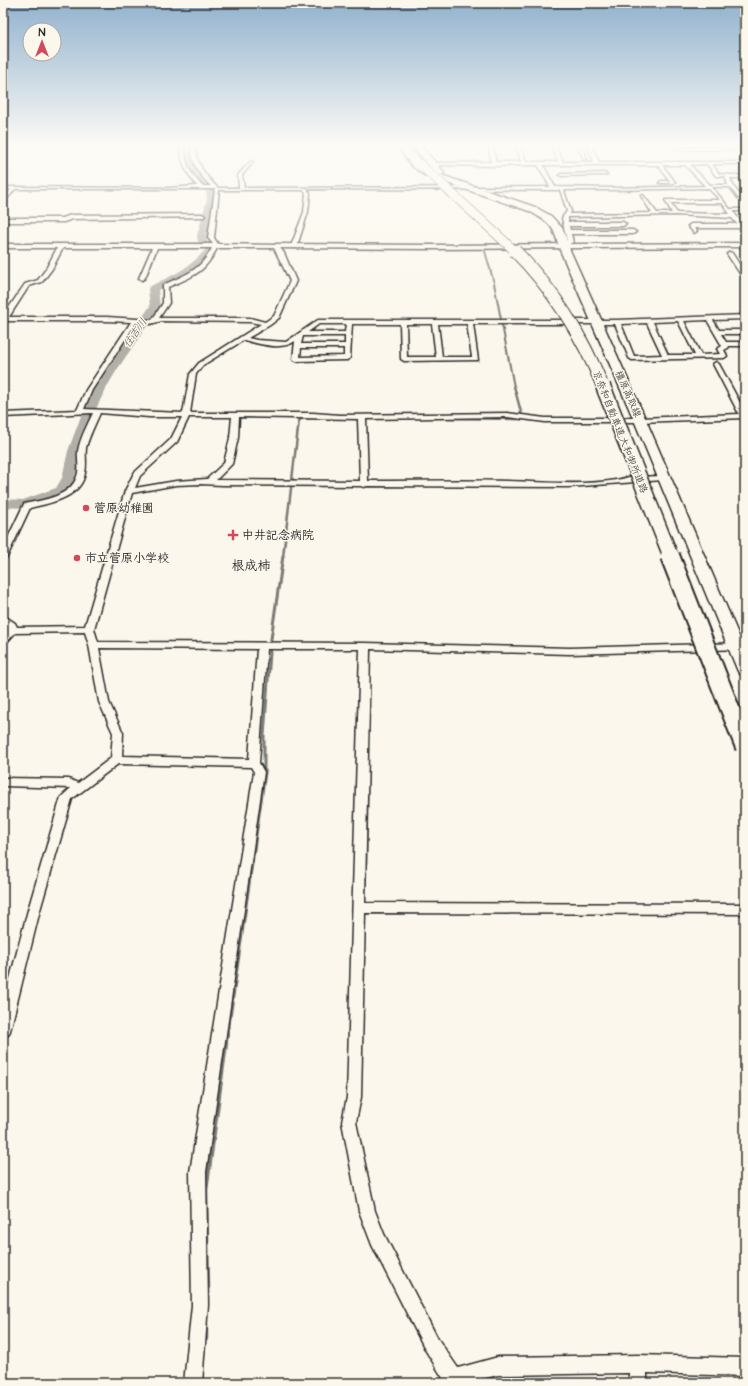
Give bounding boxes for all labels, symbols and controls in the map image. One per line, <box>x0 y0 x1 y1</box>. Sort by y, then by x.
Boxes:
north arrow <box>22 22 62 62</box>
text: N <box>39 25 46 40</box>
water label: 住吉川 <box>119 315 151 351</box>
street label: 橿原高取線 <box>611 368 645 420</box>
street label: 京奈和自動車道;大和御所道路 <box>589 369 651 495</box>
place label: 菅原幼稚園 <box>94 500 154 517</box>
marker: 菅原幼稚園 <box>81 503 91 513</box>
place label: 中井記念病院 <box>242 527 314 544</box>
marker: 中井記念病院 <box>227 529 239 541</box>
place label: 市立菅原小学校 <box>85 550 169 567</box>
marker: 市立菅原小学校 <box>72 553 82 563</box>
district label: 根成柿 <box>231 557 271 575</box>

